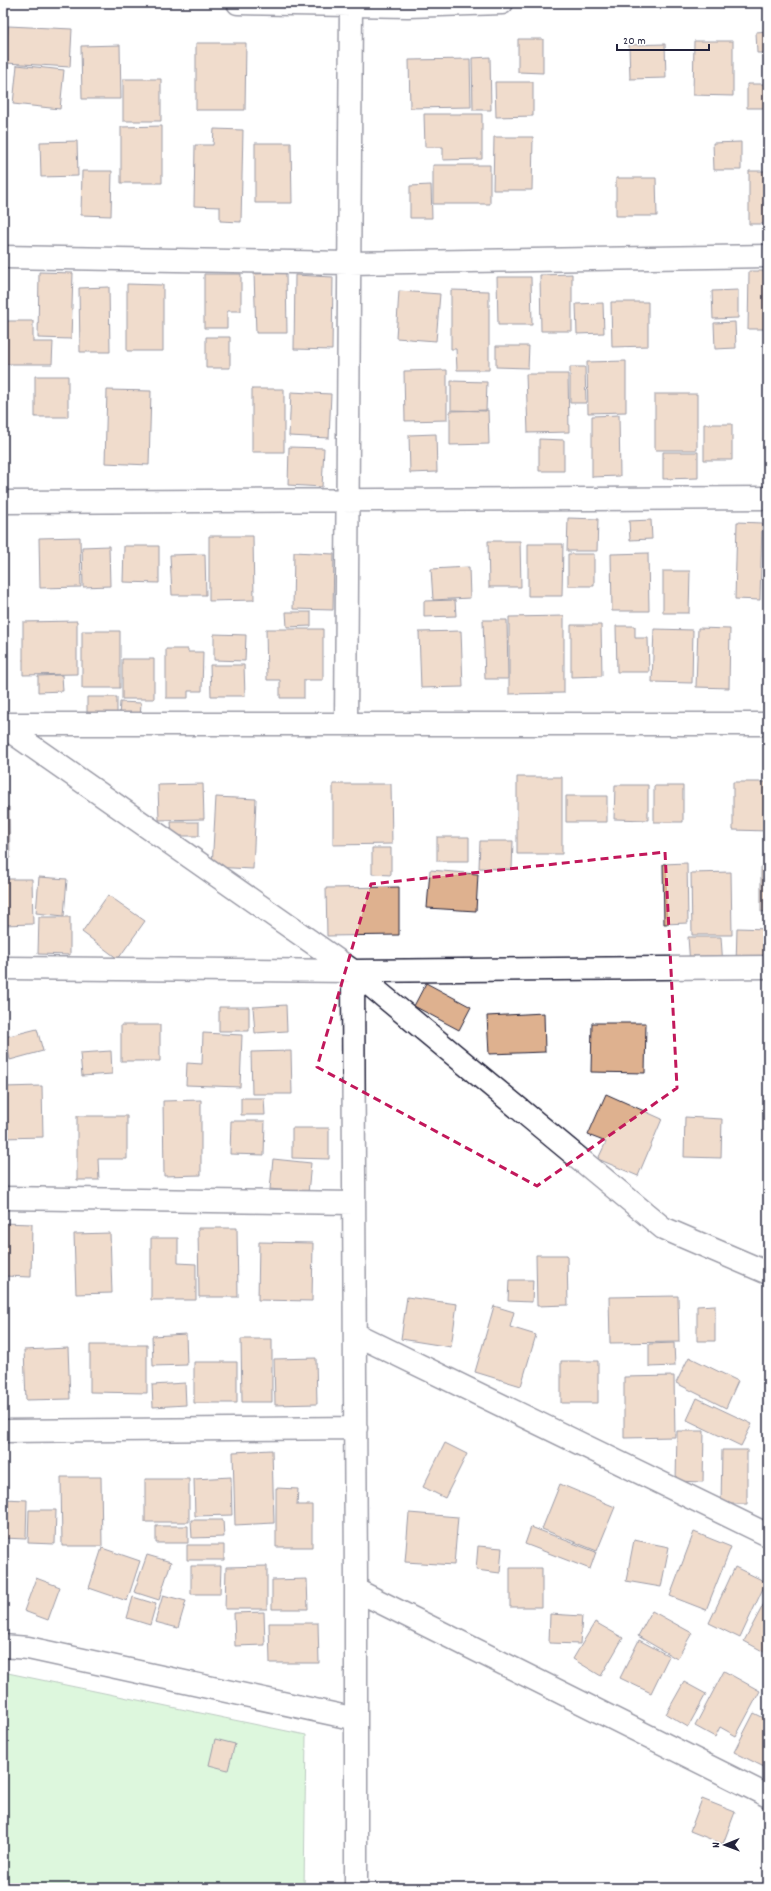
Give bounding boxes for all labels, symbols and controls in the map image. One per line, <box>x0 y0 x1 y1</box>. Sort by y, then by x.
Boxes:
scale bar <box>617 26 709 52</box>
text: 20 m <box>623 33 646 50</box>
north arrow <box>705 1825 745 1865</box>
text: N <box>709 1842 725 1848</box>

